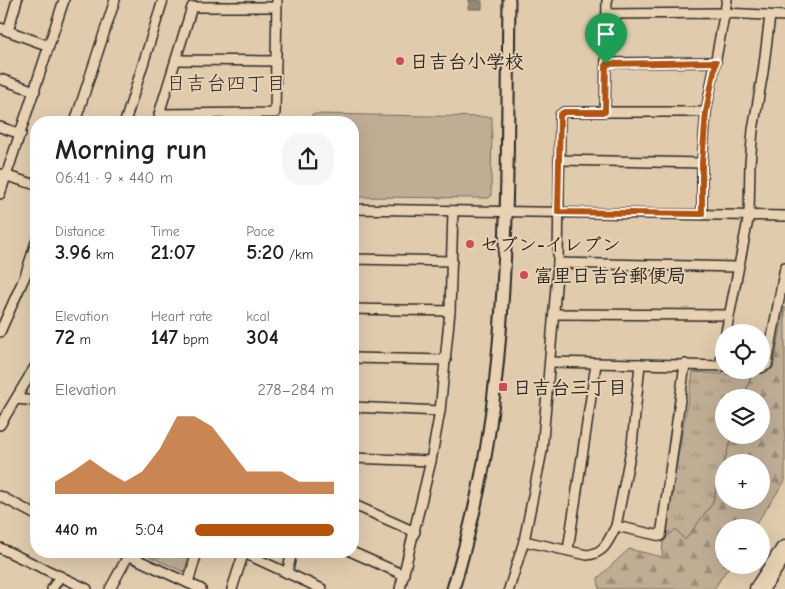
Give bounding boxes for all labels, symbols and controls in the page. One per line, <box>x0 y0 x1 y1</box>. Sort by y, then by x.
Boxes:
pin <box>585 13 627 64</box>
icon: arrive <box>592 20 620 48</box>
place label: 日吉台小学校 <box>410 51 524 73</box>
marker: 日吉台小学校 <box>394 55 406 67</box>
district label: 日吉台四丁目 <box>166 72 286 95</box>
button: share <box>282 133 334 185</box>
text: Morning run <box>55 134 207 166</box>
text: 06:41 · 9 × 440 m <box>55 169 173 187</box>
text: Distance <box>55 223 105 240</box>
text: Time <box>151 223 180 240</box>
text: Pace <box>246 223 275 240</box>
place label: セブン-イレブン <box>480 234 621 256</box>
marker: セブン-イレブン <box>464 238 476 250</box>
text: 3.96 <box>55 240 91 264</box>
text: 21:07 <box>151 240 195 264</box>
text: 5:20 <box>246 240 284 264</box>
text: km <box>91 246 114 263</box>
text: /km <box>284 246 313 263</box>
place label: 富里日吉台郵便局 <box>534 265 686 287</box>
marker: 富里日吉台郵便局 <box>518 269 530 281</box>
text: Elevation <box>55 308 109 325</box>
text: Heart rate <box>151 308 212 325</box>
text: kcal <box>246 308 270 325</box>
map controls <box>715 324 770 574</box>
button: locate <box>715 324 770 379</box>
text: 72 <box>55 325 75 349</box>
text: 147 <box>151 325 178 349</box>
text: 304 <box>246 325 279 349</box>
text: m <box>75 331 91 348</box>
text: bpm <box>178 331 209 348</box>
place label: 日吉台三丁目 <box>513 377 627 399</box>
text: Elevation <box>55 381 116 399</box>
text: 278–284 m <box>257 381 334 399</box>
marker: 日吉台三丁目 <box>497 381 509 393</box>
button: layers <box>715 389 770 444</box>
button: + <box>715 454 770 509</box>
button: − <box>715 519 770 574</box>
text: 440 m <box>55 521 98 539</box>
text: 5:04 <box>135 521 164 539</box>

